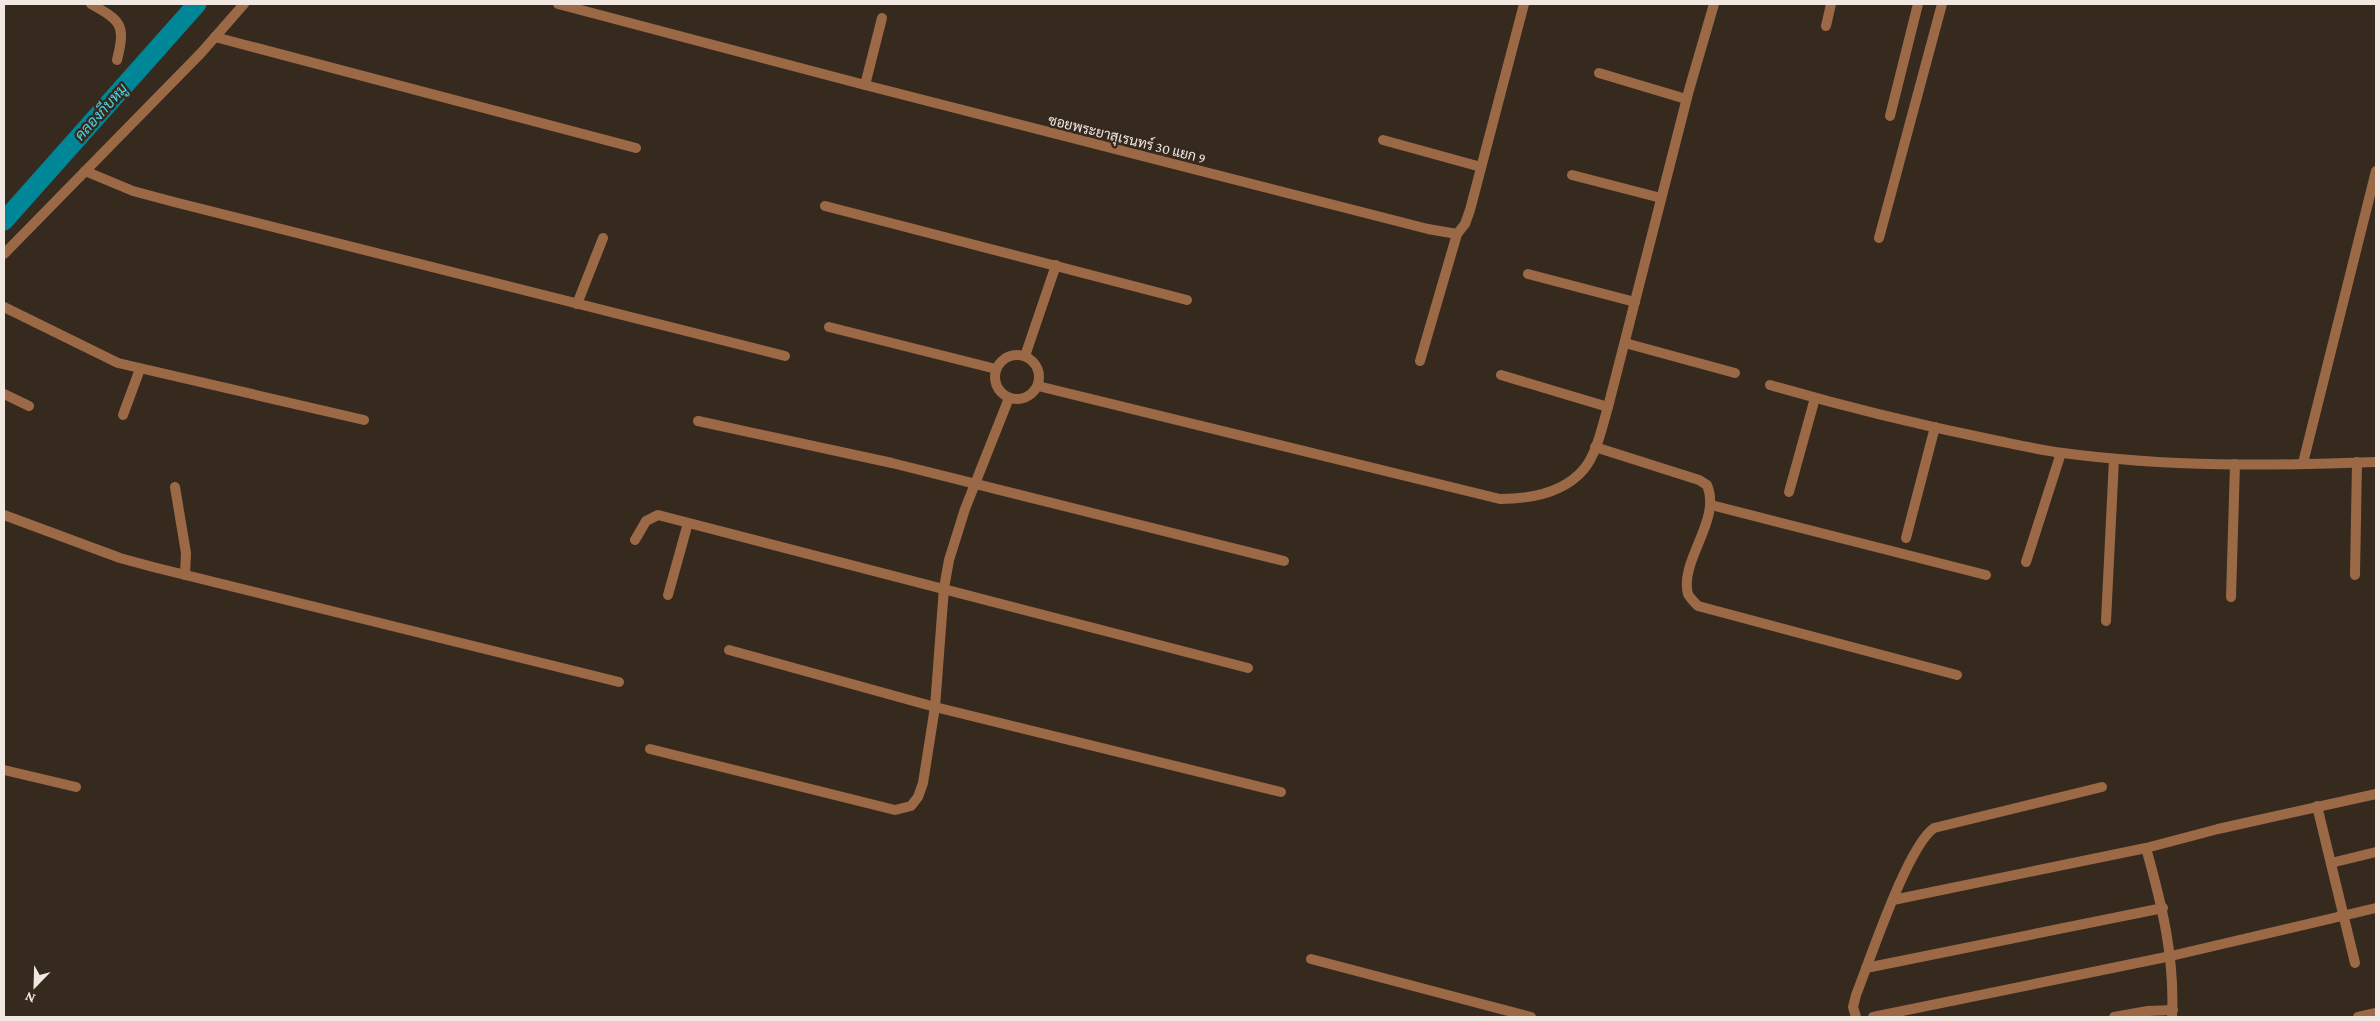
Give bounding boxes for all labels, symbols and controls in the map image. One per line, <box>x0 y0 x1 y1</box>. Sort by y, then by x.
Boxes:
water label: คลองกีบหมู <box>70 79 132 145</box>
street label: ซอยพระยาสุเรนทร์ 30 แยก 9 <box>1046 111 1208 168</box>
north arrow <box>10 961 60 1011</box>
text: N <box>22 989 37 1007</box>

